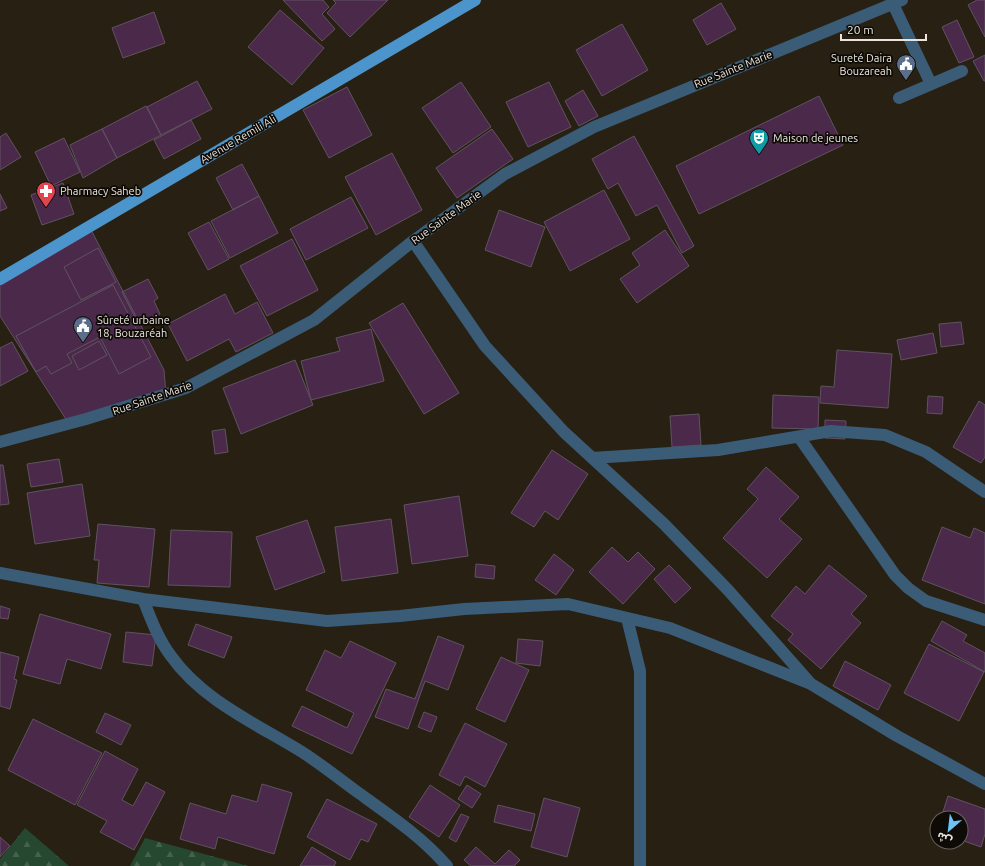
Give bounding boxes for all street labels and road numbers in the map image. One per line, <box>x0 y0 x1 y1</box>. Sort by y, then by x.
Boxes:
street label: Rue Sainte Marie <box>692 48 774 90</box>
street label: Avenue Remili Ali <box>198 112 278 166</box>
street label: Rue Sainte Marie <box>409 188 483 246</box>
street label: Rue Sainte Marie <box>111 379 193 417</box>

